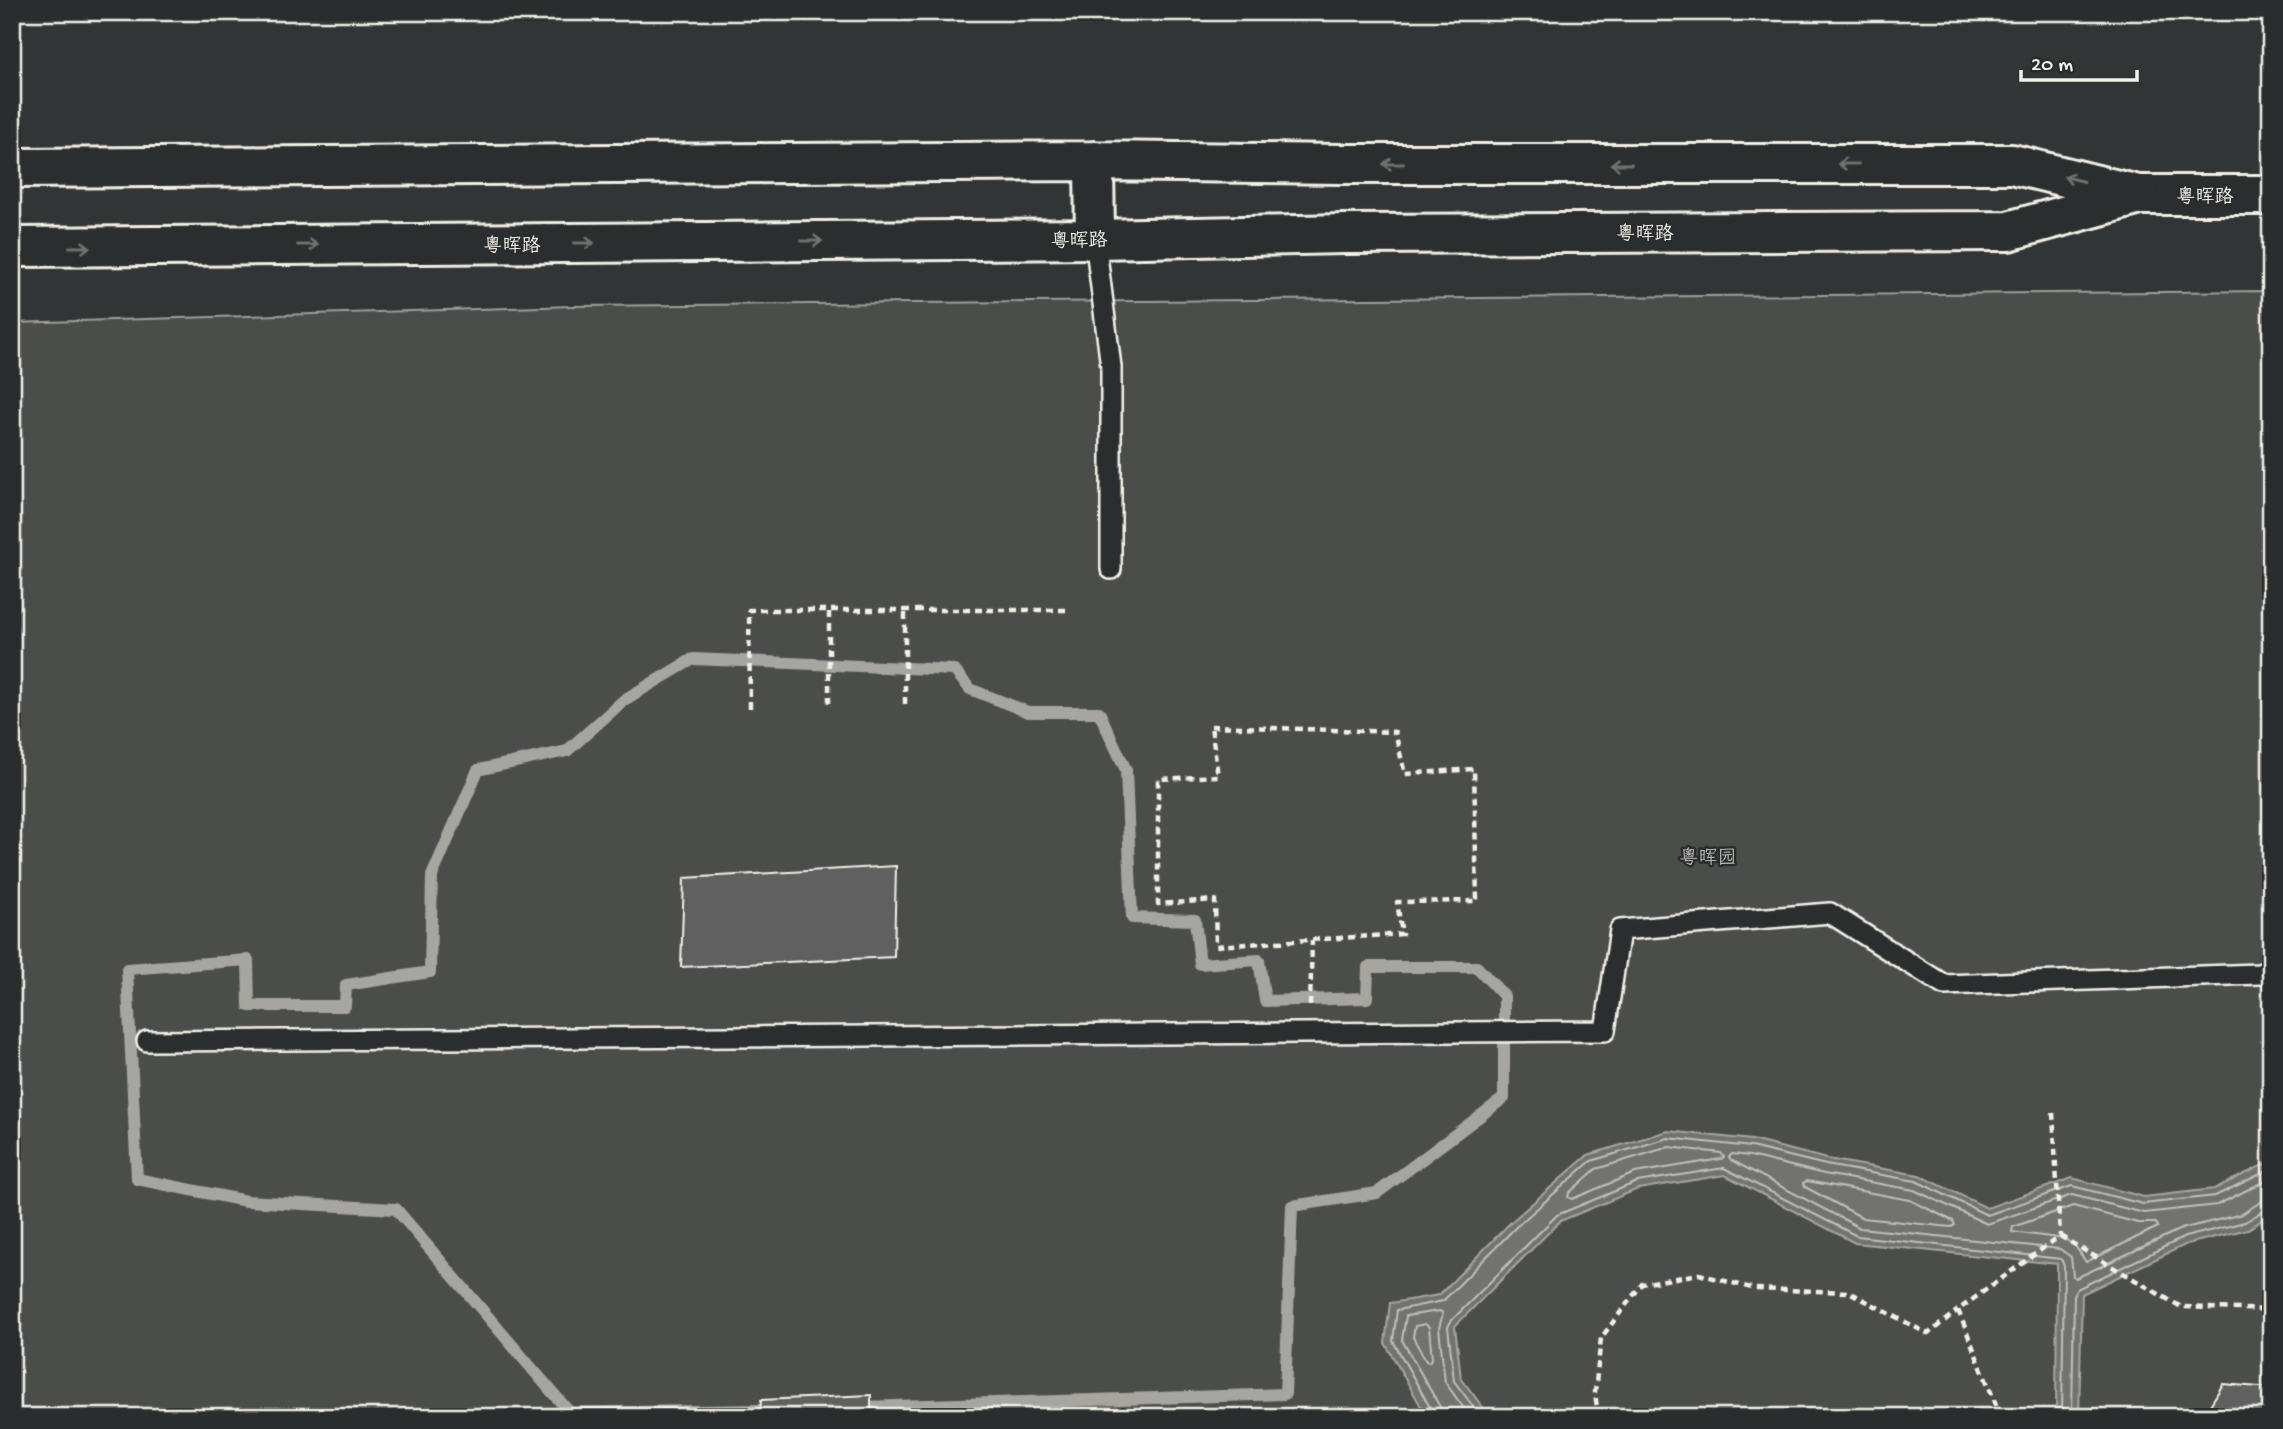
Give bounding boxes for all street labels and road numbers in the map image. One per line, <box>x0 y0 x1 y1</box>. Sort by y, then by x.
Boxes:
street label: 粤晖路 <box>2176 186 2234 210</box>
street label: 粤晖路 <box>1616 223 1674 247</box>
street label: 粤晖路 <box>1050 230 1108 254</box>
street label: 粤晖路 <box>483 235 541 259</box>

